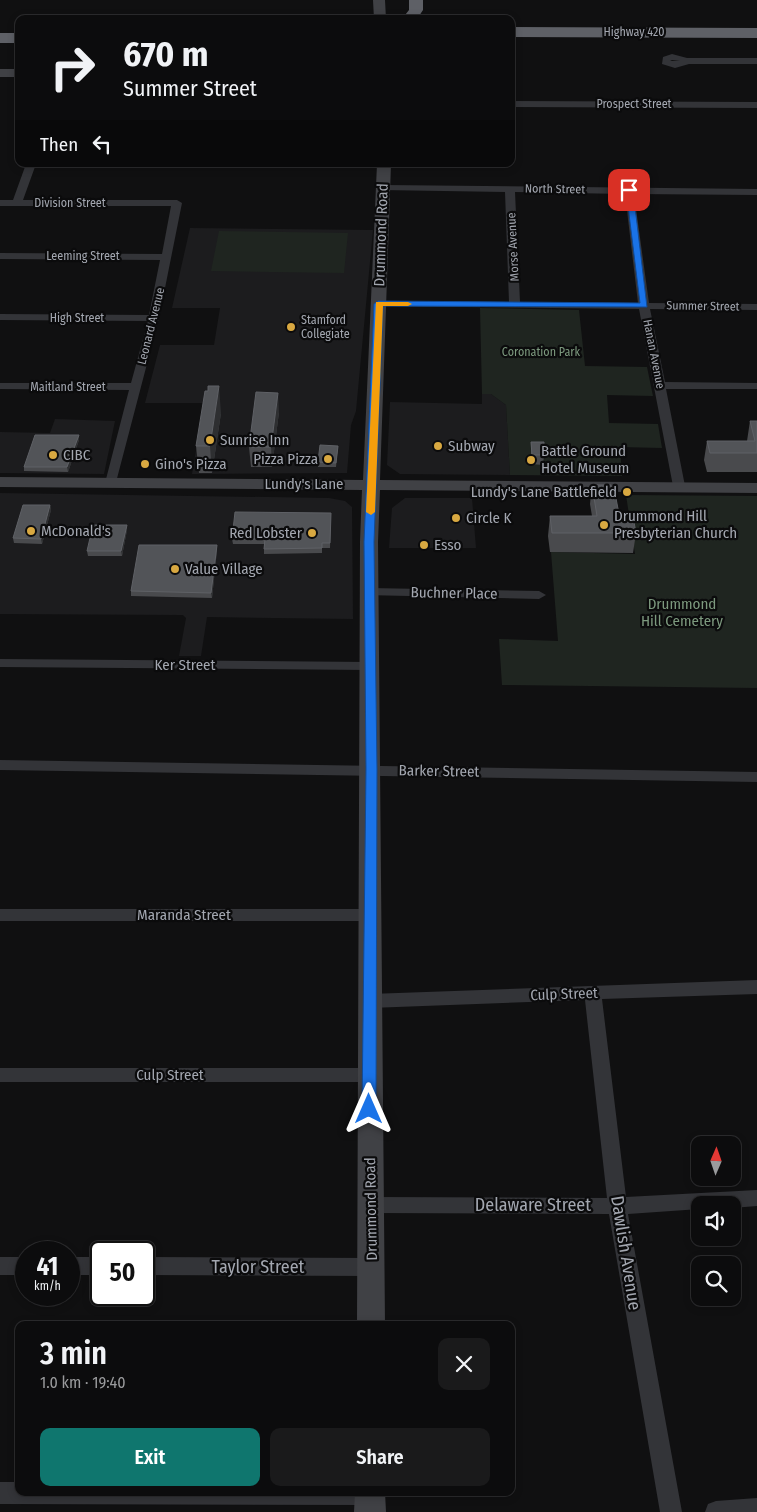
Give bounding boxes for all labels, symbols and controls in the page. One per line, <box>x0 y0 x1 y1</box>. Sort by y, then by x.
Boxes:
street label: Highway 420 <box>603 25 665 39</box>
text: 670 m <box>123 33 208 75</box>
icon: right <box>40 35 105 100</box>
text: Summer Street <box>123 75 257 102</box>
street label: Prospect Street <box>596 97 672 111</box>
icon: left <box>88 130 116 158</box>
text: Then <box>40 133 78 156</box>
pin <box>608 169 650 211</box>
icon: arrive <box>615 176 643 204</box>
street label: North Street <box>525 181 585 197</box>
street label: Drummond Road <box>370 183 392 287</box>
street label: Division Street <box>34 196 106 210</box>
street label: Morse Avenue <box>504 212 522 282</box>
street label: Leeming Street <box>46 249 120 263</box>
street label: Leonard Avenue <box>135 286 167 366</box>
street label: Summer Street <box>666 298 740 314</box>
street label: High Street <box>50 311 104 325</box>
place label: Stamford Collegiate <box>301 313 350 341</box>
street label: Hanan Avenue <box>640 318 668 390</box>
marker: Stamford Collegiate <box>285 321 297 333</box>
park label: Coronation Park <box>502 345 581 359</box>
street label: Maitland Street <box>30 380 106 394</box>
place label: Sunrise Inn <box>220 431 289 449</box>
marker: Sunrise Inn <box>204 434 216 446</box>
place label: Subway <box>448 437 495 455</box>
marker: Subway <box>432 440 444 452</box>
place label: Battle Ground Hotel Museum <box>541 442 629 477</box>
place label: CIBC <box>63 446 91 464</box>
marker: CIBC <box>47 449 59 461</box>
place label: Pizza Pizza <box>253 450 318 468</box>
marker: Pizza Pizza <box>322 453 334 465</box>
marker: Battle Ground Hotel Museum <box>525 454 537 466</box>
place label: Gino's Pizza <box>155 455 226 473</box>
marker: Gino's Pizza <box>139 458 151 470</box>
street label: Lundy's Lane <box>265 475 343 493</box>
place label: Lundy's Lane Battlefield <box>471 483 617 501</box>
marker: Lundy's Lane Battlefield <box>621 486 633 498</box>
place label: Drummond Hill Presbyterian Church <box>614 507 737 542</box>
place label: Circle K <box>466 509 511 527</box>
marker: Circle K <box>450 512 462 524</box>
marker: Drummond Hill Presbyterian Church <box>598 519 610 531</box>
place label: McDonald's <box>41 522 111 540</box>
place label: Red Lobster <box>229 524 303 542</box>
marker: McDonald's <box>25 525 37 537</box>
marker: Red Lobster <box>306 527 318 539</box>
place label: Esso <box>434 536 462 554</box>
marker: Esso <box>418 539 430 551</box>
place label: Value Village <box>185 560 263 578</box>
marker: Value Village <box>169 563 181 575</box>
street label: Buchner Place <box>410 583 498 603</box>
park label: Drummond Hill Cemetery <box>641 595 723 630</box>
street label: Ker Street <box>155 656 215 674</box>
street label: Barker Street <box>398 761 480 781</box>
street label: Maranda Street <box>137 906 231 924</box>
street label: Culp Street <box>530 984 598 1004</box>
street label: Culp Street <box>136 1066 204 1084</box>
position arrow <box>342 1082 394 1134</box>
north arrow <box>691 1136 741 1186</box>
map controls <box>691 1136 741 1306</box>
street label: Drummond Road <box>361 1157 381 1261</box>
street label: Delaware Street <box>475 1194 591 1216</box>
street label: Dawlish Avenue <box>606 1194 646 1312</box>
button: sound <box>691 1196 741 1246</box>
speed limit sign: 50 <box>90 1241 155 1306</box>
text: 41 <box>37 1252 58 1282</box>
street label: Taylor Street <box>212 1256 305 1278</box>
button: search <box>691 1256 741 1306</box>
text: km/h <box>34 1279 61 1293</box>
text: 3 min <box>40 1336 107 1372</box>
button: close <box>438 1338 490 1390</box>
text: 1.0 km · 19:40 <box>40 1373 126 1392</box>
button: Exit <box>40 1428 260 1486</box>
button: Share <box>270 1428 490 1486</box>

